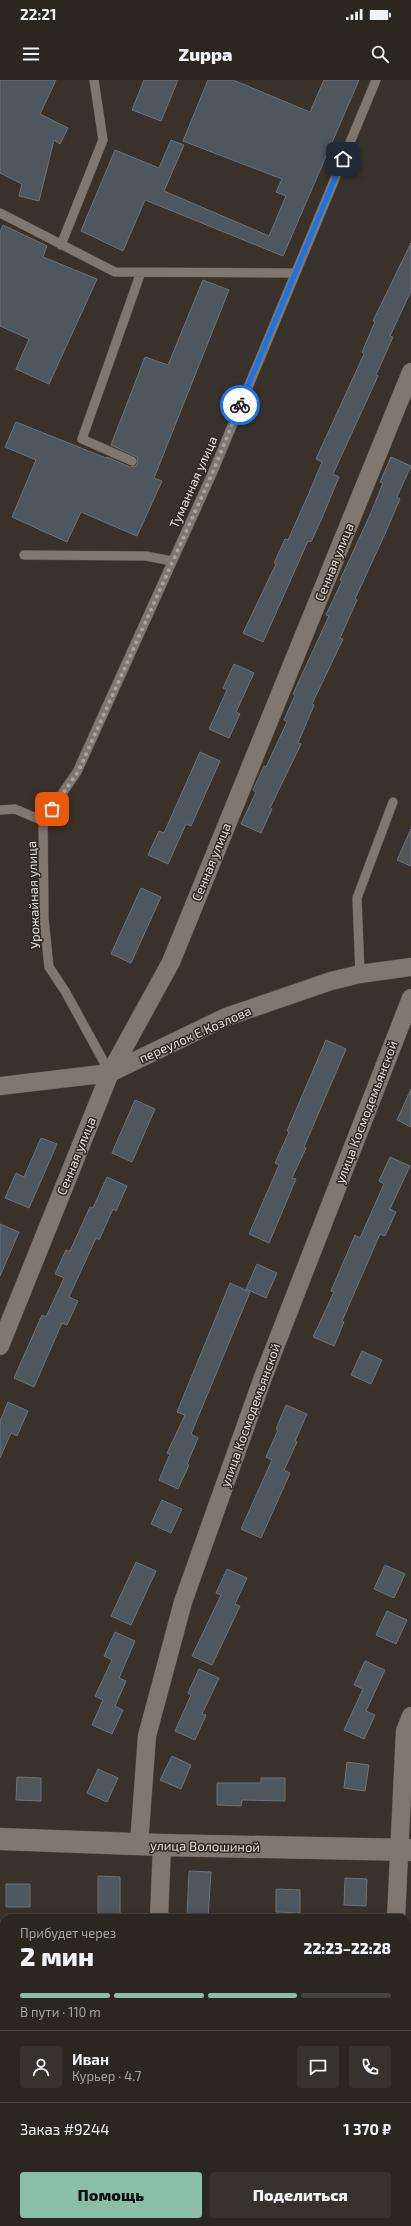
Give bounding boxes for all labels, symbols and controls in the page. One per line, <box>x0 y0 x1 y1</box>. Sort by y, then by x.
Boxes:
text: 22:21 <box>20 5 56 23</box>
icon: menu <box>20 43 42 65</box>
text: Zuppa <box>178 43 233 65</box>
icon: search <box>369 43 391 65</box>
pin <box>326 142 360 176</box>
icon: home <box>332 148 354 170</box>
courier <box>220 385 260 425</box>
icon: bike <box>229 394 251 416</box>
street label: Туманная улица <box>166 434 220 530</box>
street label: Сенная улица <box>311 521 357 603</box>
pin <box>35 792 69 826</box>
icon: bag <box>41 798 63 820</box>
street label: Сенная улица <box>188 821 234 903</box>
street label: Урожайная улица <box>23 841 43 949</box>
street label: переулок Е.Козлова <box>136 1002 254 1066</box>
street label: улица Космодемьянской <box>331 1038 401 1186</box>
street label: Сенная улица <box>53 1115 99 1197</box>
street label: улица Космодемьянской <box>217 1341 283 1489</box>
street label: улица Волошиной <box>150 1837 260 1855</box>
text: Прибудет через <box>20 1925 116 1941</box>
text: 22:23–22:28 <box>304 1939 391 1957</box>
text: 2 мин <box>20 1940 94 1971</box>
text: В пути · 110 m <box>20 2004 101 2020</box>
button: person <box>20 2046 62 2088</box>
button: chat <box>297 2046 339 2088</box>
button: phone <box>349 2046 391 2088</box>
text: Иван <box>72 2050 109 2068</box>
text: Курьер · 4.7 <box>72 2068 141 2084</box>
text: Заказ #9244 <box>20 2120 109 2138</box>
text: 1 370 ₽ <box>343 2120 391 2138</box>
button: Помощь <box>20 2172 202 2218</box>
button: Поделиться <box>210 2172 391 2218</box>

